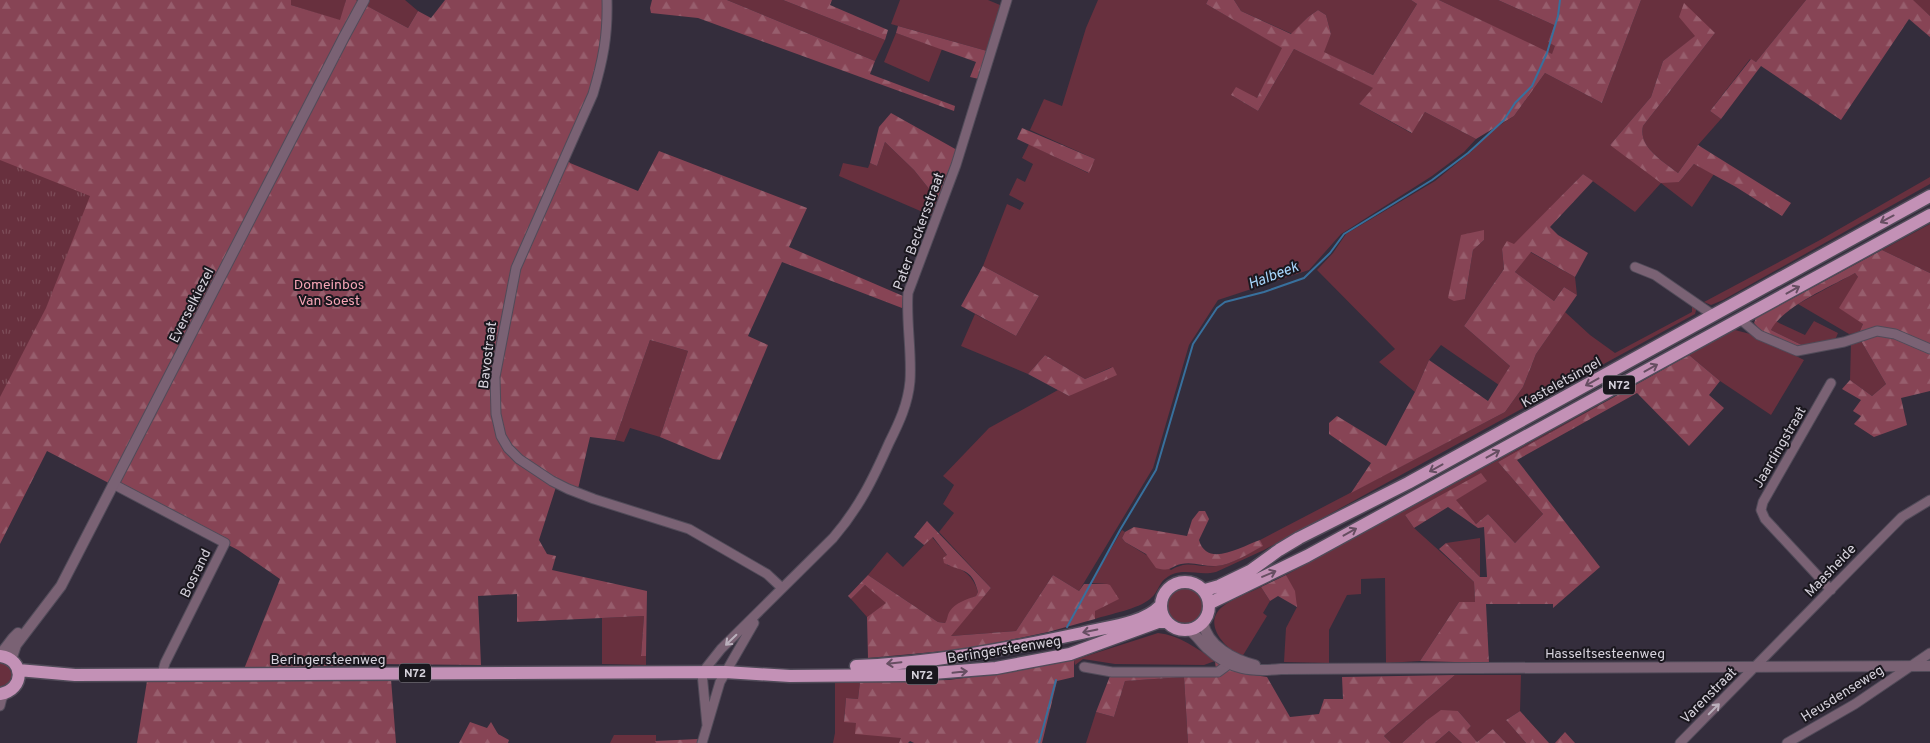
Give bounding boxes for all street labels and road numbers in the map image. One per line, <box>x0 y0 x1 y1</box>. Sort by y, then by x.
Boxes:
street label: Pater Beckersstraat <box>890 170 949 293</box>
street label: Everselkiezel <box>166 265 218 346</box>
street label: Bavostraat <box>476 321 501 390</box>
street label: Kasteletsingel <box>1519 354 1605 412</box>
road number: N72 <box>1603 376 1635 394</box>
street label: Jaardingstraat <box>1750 404 1810 492</box>
street label: Maasheide <box>1802 541 1860 601</box>
street label: Bosrand <box>177 546 215 601</box>
street label: Beringersteenweg <box>946 633 1062 668</box>
street label: Hasseltsesteenweg <box>1545 646 1665 663</box>
street label: Beringersteenweg <box>270 652 386 669</box>
street label: Heusdenseweg <box>1798 662 1887 727</box>
road number: N72 <box>399 664 431 682</box>
street label: Varenstraat <box>1677 664 1741 728</box>
road number: N72 <box>906 666 938 684</box>

